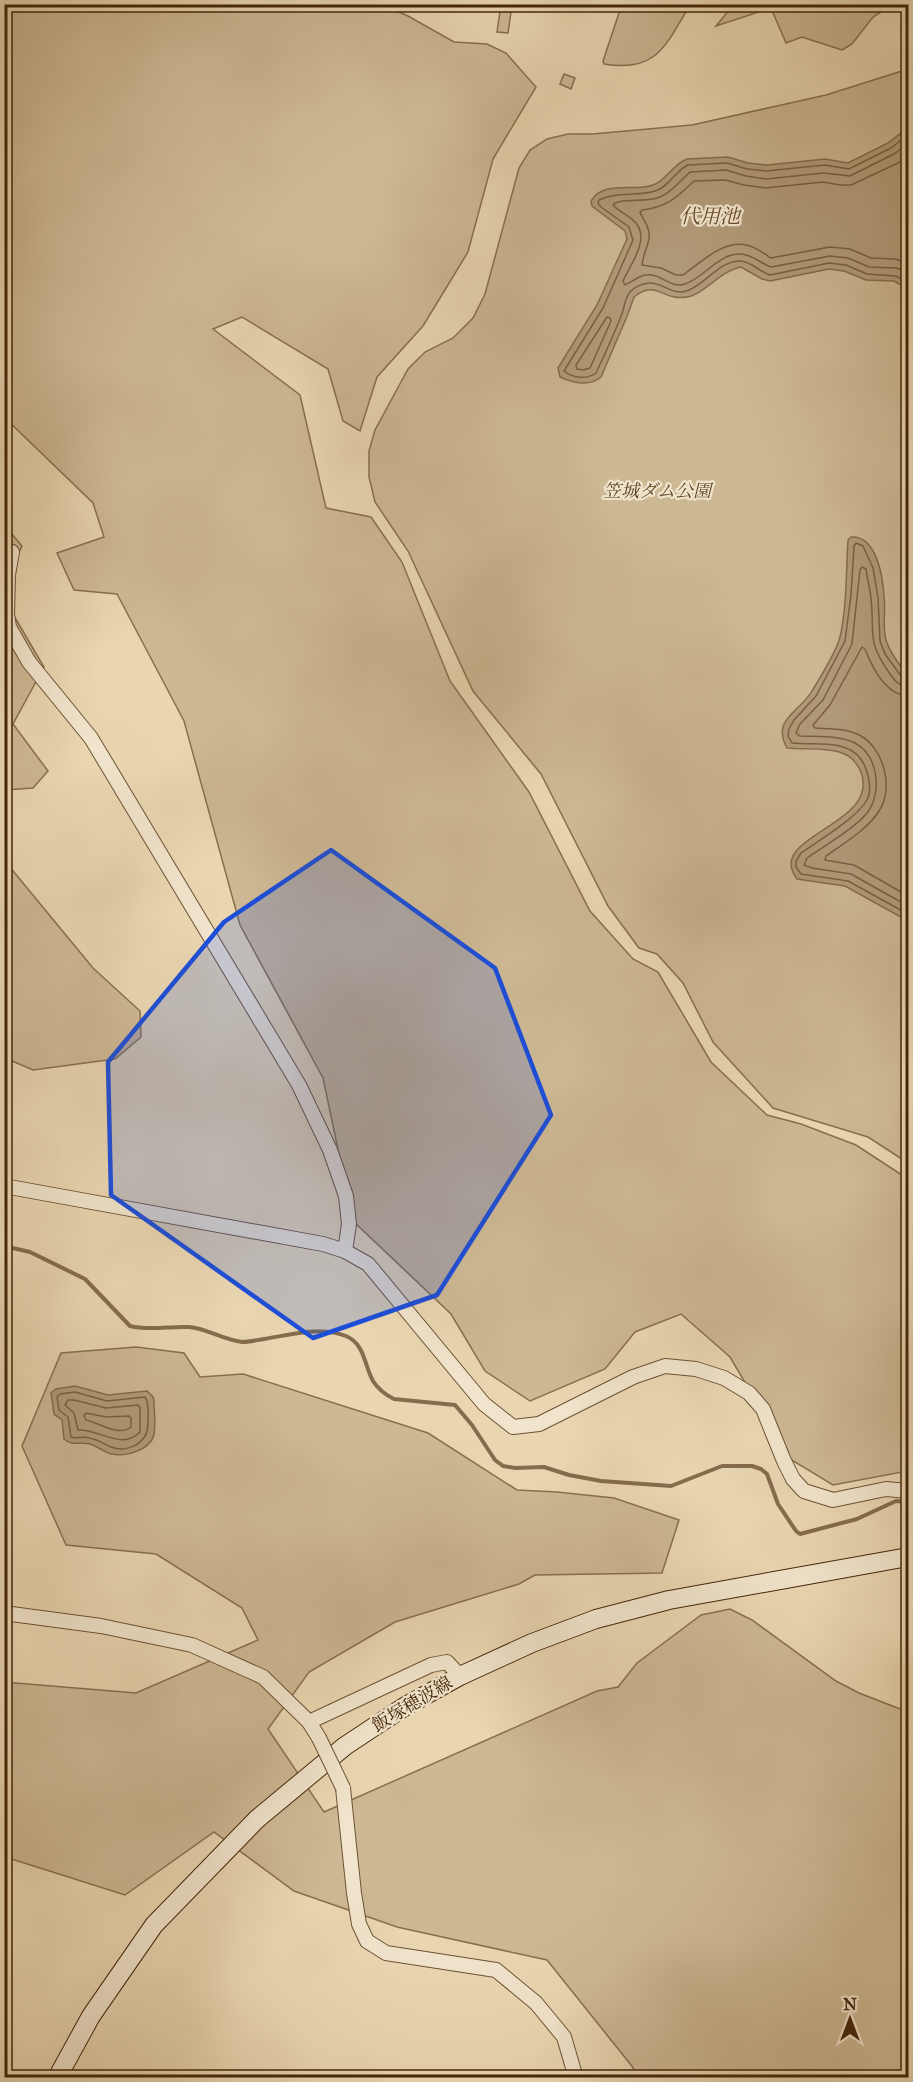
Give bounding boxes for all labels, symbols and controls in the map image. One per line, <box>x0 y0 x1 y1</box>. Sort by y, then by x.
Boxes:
water label: 代用池 <box>680 204 742 228</box>
park label: 笠城ダム公園 <box>603 480 714 502</box>
street label: 飯塚穂波線 <box>368 1671 456 1737</box>
north arrow <box>820 1989 880 2049</box>
text: N <box>843 1995 857 2014</box>

